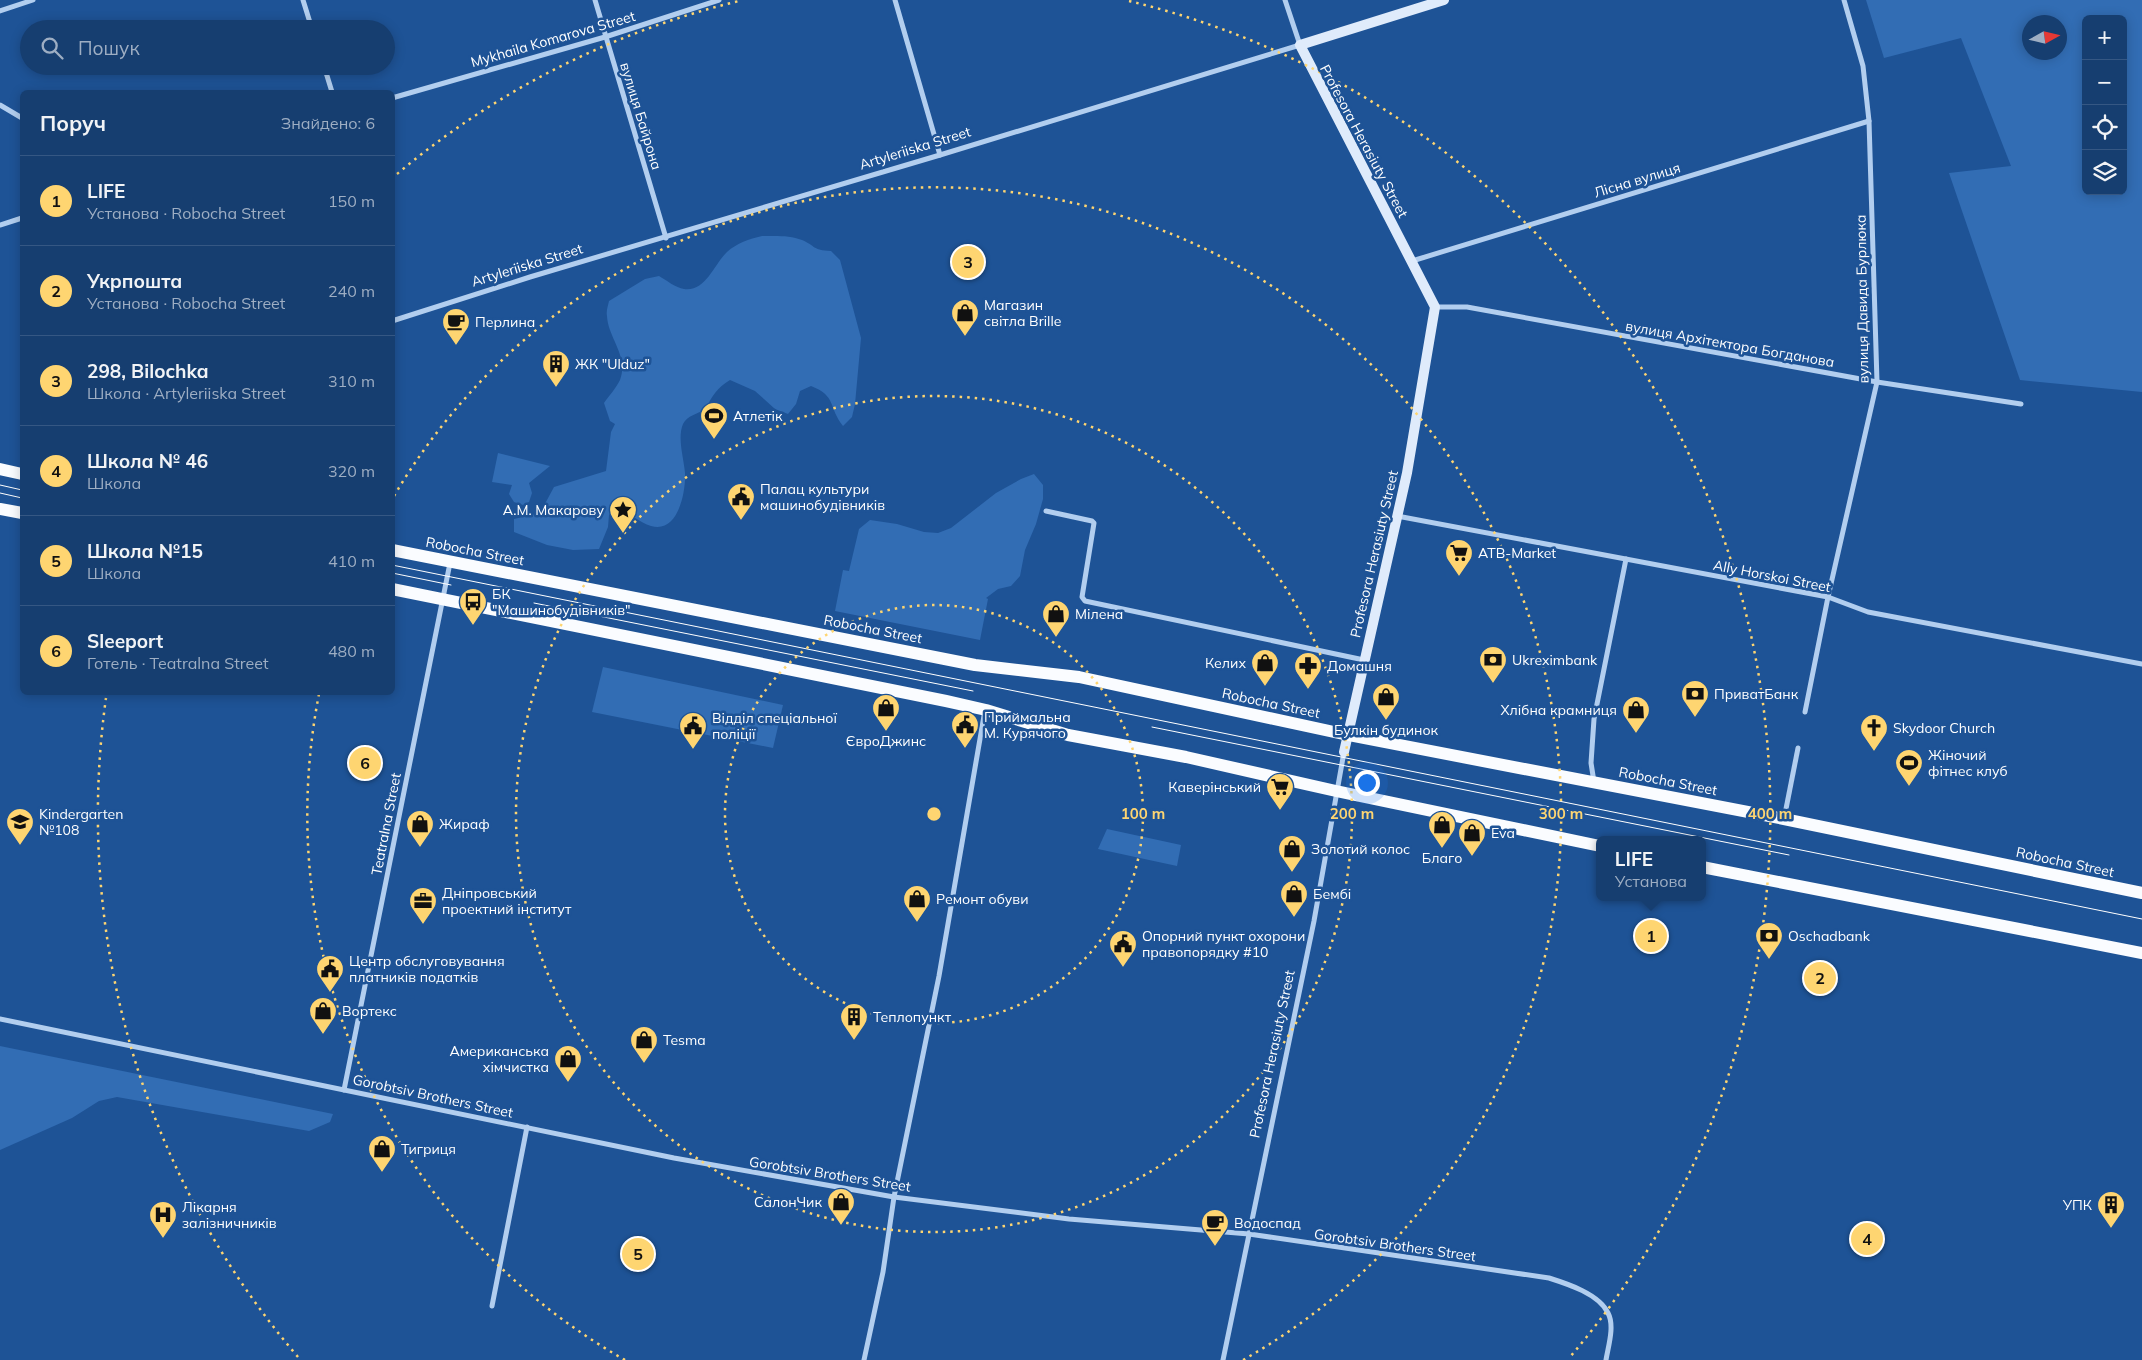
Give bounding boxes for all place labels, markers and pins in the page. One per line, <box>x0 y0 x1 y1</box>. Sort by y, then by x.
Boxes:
pin: 3 <box>952 243 984 281</box>
place label: Магазин світла Brille <box>984 296 1061 330</box>
shop icon: Магазин світла Brille <box>950 298 980 337</box>
cafe icon: Перлина <box>441 307 471 346</box>
place label: Перлина <box>475 313 535 331</box>
building icon: ЖК "Ulduz" <box>541 349 571 388</box>
place label: ЖК "Ulduz" <box>575 355 650 373</box>
sports icon: Атлетік <box>699 401 729 440</box>
place label: Атлетік <box>733 407 783 425</box>
place label: Палац культури машинобудівників <box>760 480 885 514</box>
public building icon: Палац культури машинобудівників <box>726 482 756 521</box>
place icon: А.М. Макарову <box>608 495 638 534</box>
place label: А.М. Макарову <box>503 501 604 519</box>
supermarket icon: ATB-Market <box>1444 538 1474 577</box>
place label: ATB-Market <box>1478 544 1556 562</box>
place label: БК "Машинобудівників" <box>492 585 631 619</box>
bus stop icon: БК "Машинобудівників" <box>458 587 488 626</box>
shop icon: Мілена <box>1041 599 1071 638</box>
place label: Мілена <box>1075 605 1123 623</box>
bank icon: Ukreximbank <box>1478 645 1508 684</box>
shop icon: Келих <box>1250 648 1280 687</box>
pharmacy icon: Домашня <box>1293 651 1323 690</box>
place label: Ukreximbank <box>1512 651 1598 669</box>
place label: Келих <box>1205 654 1246 672</box>
place label: Домашня <box>1327 657 1392 675</box>
bank icon: ПриватБанк <box>1680 679 1710 718</box>
shop icon: Булкін будинок <box>1371 682 1401 721</box>
place label: ПриватБанк <box>1714 685 1799 703</box>
shop icon: ЄвроДжинс <box>871 693 901 732</box>
shop icon: Хлібна крамниця <box>1621 695 1651 734</box>
place label: Хлібна крамниця <box>1500 701 1617 719</box>
place label: Приймальна М. Курячого <box>984 708 1071 742</box>
place label: Відділ спеціальної поліції <box>712 709 837 743</box>
public building icon: Приймальна М. Курячого <box>950 710 980 749</box>
public building icon: Відділ спеціальної поліції <box>678 711 708 750</box>
church icon: Skydoor Church <box>1859 713 1889 752</box>
place label: Skydoor Church <box>1893 719 1995 737</box>
place label: Булкін будинок <box>1334 721 1439 739</box>
place label: ЄвроДжинс <box>846 732 926 750</box>
pin: 6 <box>349 744 381 782</box>
place label: Жіночий фітнес клуб <box>1928 746 2008 780</box>
sports icon: Жіночий фітнес клуб <box>1894 748 1924 787</box>
supermarket icon: Каверінський <box>1265 772 1295 811</box>
place label: Каверінський <box>1168 778 1261 796</box>
place label: Kindergarten №108 <box>39 805 123 839</box>
centre of rings <box>925 805 943 823</box>
school or university icon: Kindergarten №108 <box>5 807 35 846</box>
shop icon: Жираф <box>405 809 435 848</box>
shop icon: Благо <box>1427 810 1457 849</box>
place label: Жираф <box>439 815 490 833</box>
shop icon: Eva <box>1457 818 1487 857</box>
place label: Eva <box>1491 824 1515 842</box>
shop icon: Золотий колос <box>1277 834 1307 873</box>
place label: Золотий колос <box>1311 840 1410 858</box>
place label: Благо <box>1422 849 1462 867</box>
shop icon: Бембі <box>1279 879 1309 918</box>
place label: Дніпровський проектний інститут <box>442 884 572 918</box>
shop icon: Ремонт обуви <box>902 884 932 923</box>
place label: Бембі <box>1313 885 1351 903</box>
office icon: Дніпровський проектний інститут <box>408 886 438 925</box>
place label: Ремонт обуви <box>936 890 1029 908</box>
pin: 1 <box>1635 917 1667 955</box>
bank icon: Oschadbank <box>1754 921 1784 960</box>
place label: Опорний пункт охорони правопорядку #10 <box>1142 927 1305 961</box>
place label: Oschadbank <box>1788 927 1871 945</box>
public building icon: Опорний пункт охорони правопорядку #10 <box>1108 929 1138 968</box>
place label: Центр обслуговування платників податків <box>349 952 505 986</box>
public building icon: Центр обслуговування платників податків <box>315 954 345 993</box>
pin: 2 <box>1804 959 1836 997</box>
shop icon: Вортекс <box>308 996 338 1035</box>
place label: Вортекс <box>342 1002 397 1020</box>
building icon: Теплопункт <box>839 1002 869 1041</box>
place label: Теплопункт <box>873 1008 952 1026</box>
shop icon: Tesma <box>629 1025 659 1064</box>
place label: Tesma <box>663 1031 706 1049</box>
place label: Американська хімчистка <box>449 1042 549 1076</box>
shop icon: Американська хімчистка <box>553 1044 583 1083</box>
shop icon: Тигриця <box>367 1134 397 1173</box>
place label: Тигриця <box>401 1140 456 1158</box>
shop icon: СалонЧик <box>826 1187 856 1226</box>
building icon: УПК <box>2096 1190 2126 1229</box>
place label: СалонЧик <box>754 1193 822 1211</box>
place label: УПК <box>2062 1196 2093 1214</box>
place label: Лікарня залізничників <box>182 1198 277 1232</box>
hospital icon: Лікарня залізничників <box>148 1200 178 1239</box>
cafe icon: Водоспад <box>1200 1208 1230 1247</box>
place label: Водоспад <box>1234 1214 1301 1232</box>
pin: 4 <box>1851 1220 1883 1258</box>
pin: 5 <box>622 1235 654 1273</box>

